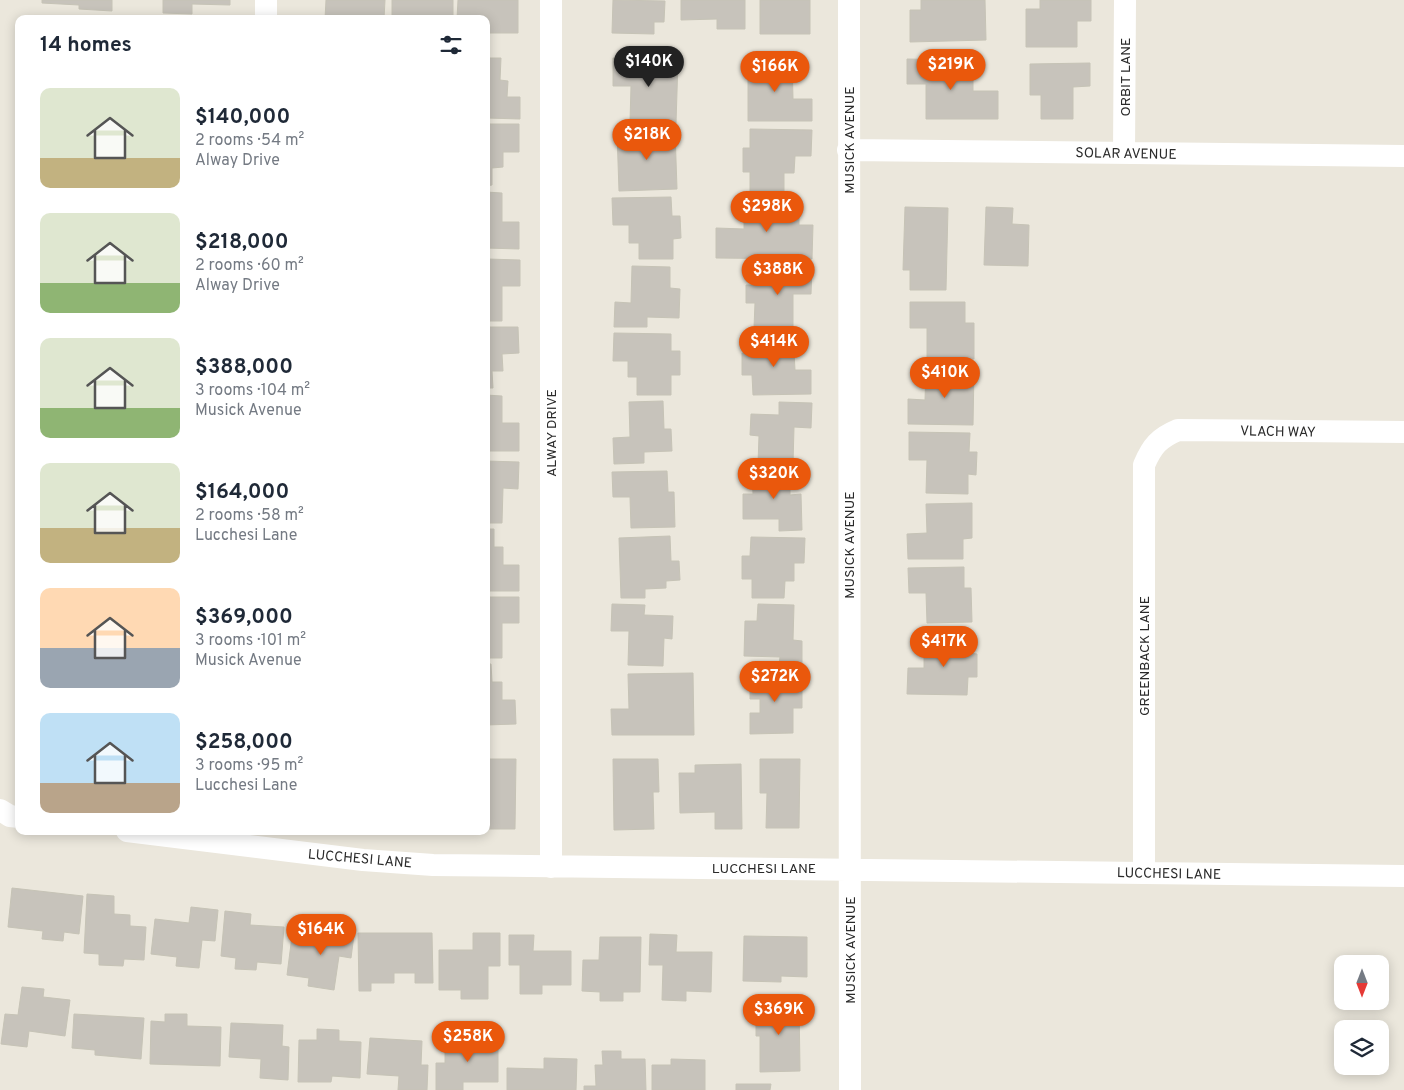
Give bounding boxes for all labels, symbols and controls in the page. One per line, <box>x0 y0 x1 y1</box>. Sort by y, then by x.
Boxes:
icon: filters <box>437 31 465 59</box>
text: 14 homes <box>40 32 132 59</box>
street label: ORBIT LANE <box>1118 38 1135 116</box>
pin: $140K <box>614 46 684 88</box>
pin: $219K <box>916 48 986 91</box>
pin: $166K <box>740 51 810 93</box>
text: $140K <box>625 52 673 72</box>
text: $219K <box>928 55 975 75</box>
text: $166K <box>751 57 799 77</box>
street label: MUSICK AVENUE <box>842 86 859 194</box>
text: $140,000 <box>195 104 290 131</box>
icon: home <box>80 108 140 168</box>
pin: $218K <box>612 119 682 161</box>
text: $218K <box>623 125 671 145</box>
text: 2 rooms · 54 m² <box>195 131 304 151</box>
street label: SOLAR AVENUE <box>1075 145 1177 164</box>
text: Alway Drive <box>195 151 280 171</box>
pin: $298K <box>732 190 802 233</box>
text: $298K <box>742 197 792 217</box>
text: $218,000 <box>195 229 288 256</box>
icon: home <box>80 233 140 293</box>
pin: $388K <box>743 254 813 296</box>
text: 2 rooms · 60 m² <box>195 256 304 276</box>
text: $388K <box>753 260 803 280</box>
text: Alway Drive <box>195 276 280 296</box>
pin: $414K <box>739 326 809 368</box>
text: $414K <box>750 332 798 352</box>
text: $388,000 <box>195 354 293 381</box>
pin: $410K <box>910 356 980 399</box>
icon: home <box>80 358 140 418</box>
text: $410K <box>921 363 969 383</box>
text: 3 rooms · 104 m² <box>195 381 310 401</box>
street label: ALWAY DRIVE <box>544 389 561 477</box>
text: Musick Avenue <box>195 401 302 421</box>
street label: VLACH WAY <box>1240 423 1316 442</box>
pin: $320K <box>739 458 809 500</box>
text: $320K <box>749 464 799 484</box>
text: $164,000 <box>195 479 289 506</box>
icon: home <box>80 483 140 543</box>
street label: MUSICK AVENUE <box>842 491 859 599</box>
text: 2 rooms · 58 m² <box>195 506 304 526</box>
text: Lucchesi Lane <box>195 526 297 546</box>
street label: GREENBACK LANE <box>1137 596 1154 716</box>
text: $369,000 <box>195 604 293 631</box>
icon: home <box>80 608 140 668</box>
pin: $417K <box>909 626 979 668</box>
text: 3 rooms · 101 m² <box>195 631 306 651</box>
text: $417K <box>921 632 967 652</box>
text: Musick Avenue <box>195 651 302 671</box>
pin: $272K <box>740 660 810 703</box>
text: $272K <box>751 667 799 687</box>
text: $258,000 <box>195 729 293 756</box>
icon: home <box>80 733 140 793</box>
text: 3 rooms · 95 m² <box>195 756 303 776</box>
text: Lucchesi Lane <box>195 776 297 796</box>
street label: LUCCHESI LANE <box>307 846 413 873</box>
street label: LUCCHESI LANE <box>712 861 816 878</box>
street label: LUCCHESI LANE <box>1117 865 1221 884</box>
street label: MUSICK AVENUE <box>843 896 860 1004</box>
pin: $164K <box>286 914 356 956</box>
text: $164K <box>297 920 345 940</box>
north arrow <box>1334 955 1389 1010</box>
map controls <box>1334 955 1389 1075</box>
pin: $369K <box>744 994 814 1036</box>
text: $369K <box>754 1000 804 1020</box>
pin: $258K <box>433 1020 503 1063</box>
button: layers <box>1334 1020 1389 1075</box>
text: $258K <box>443 1027 493 1047</box>

